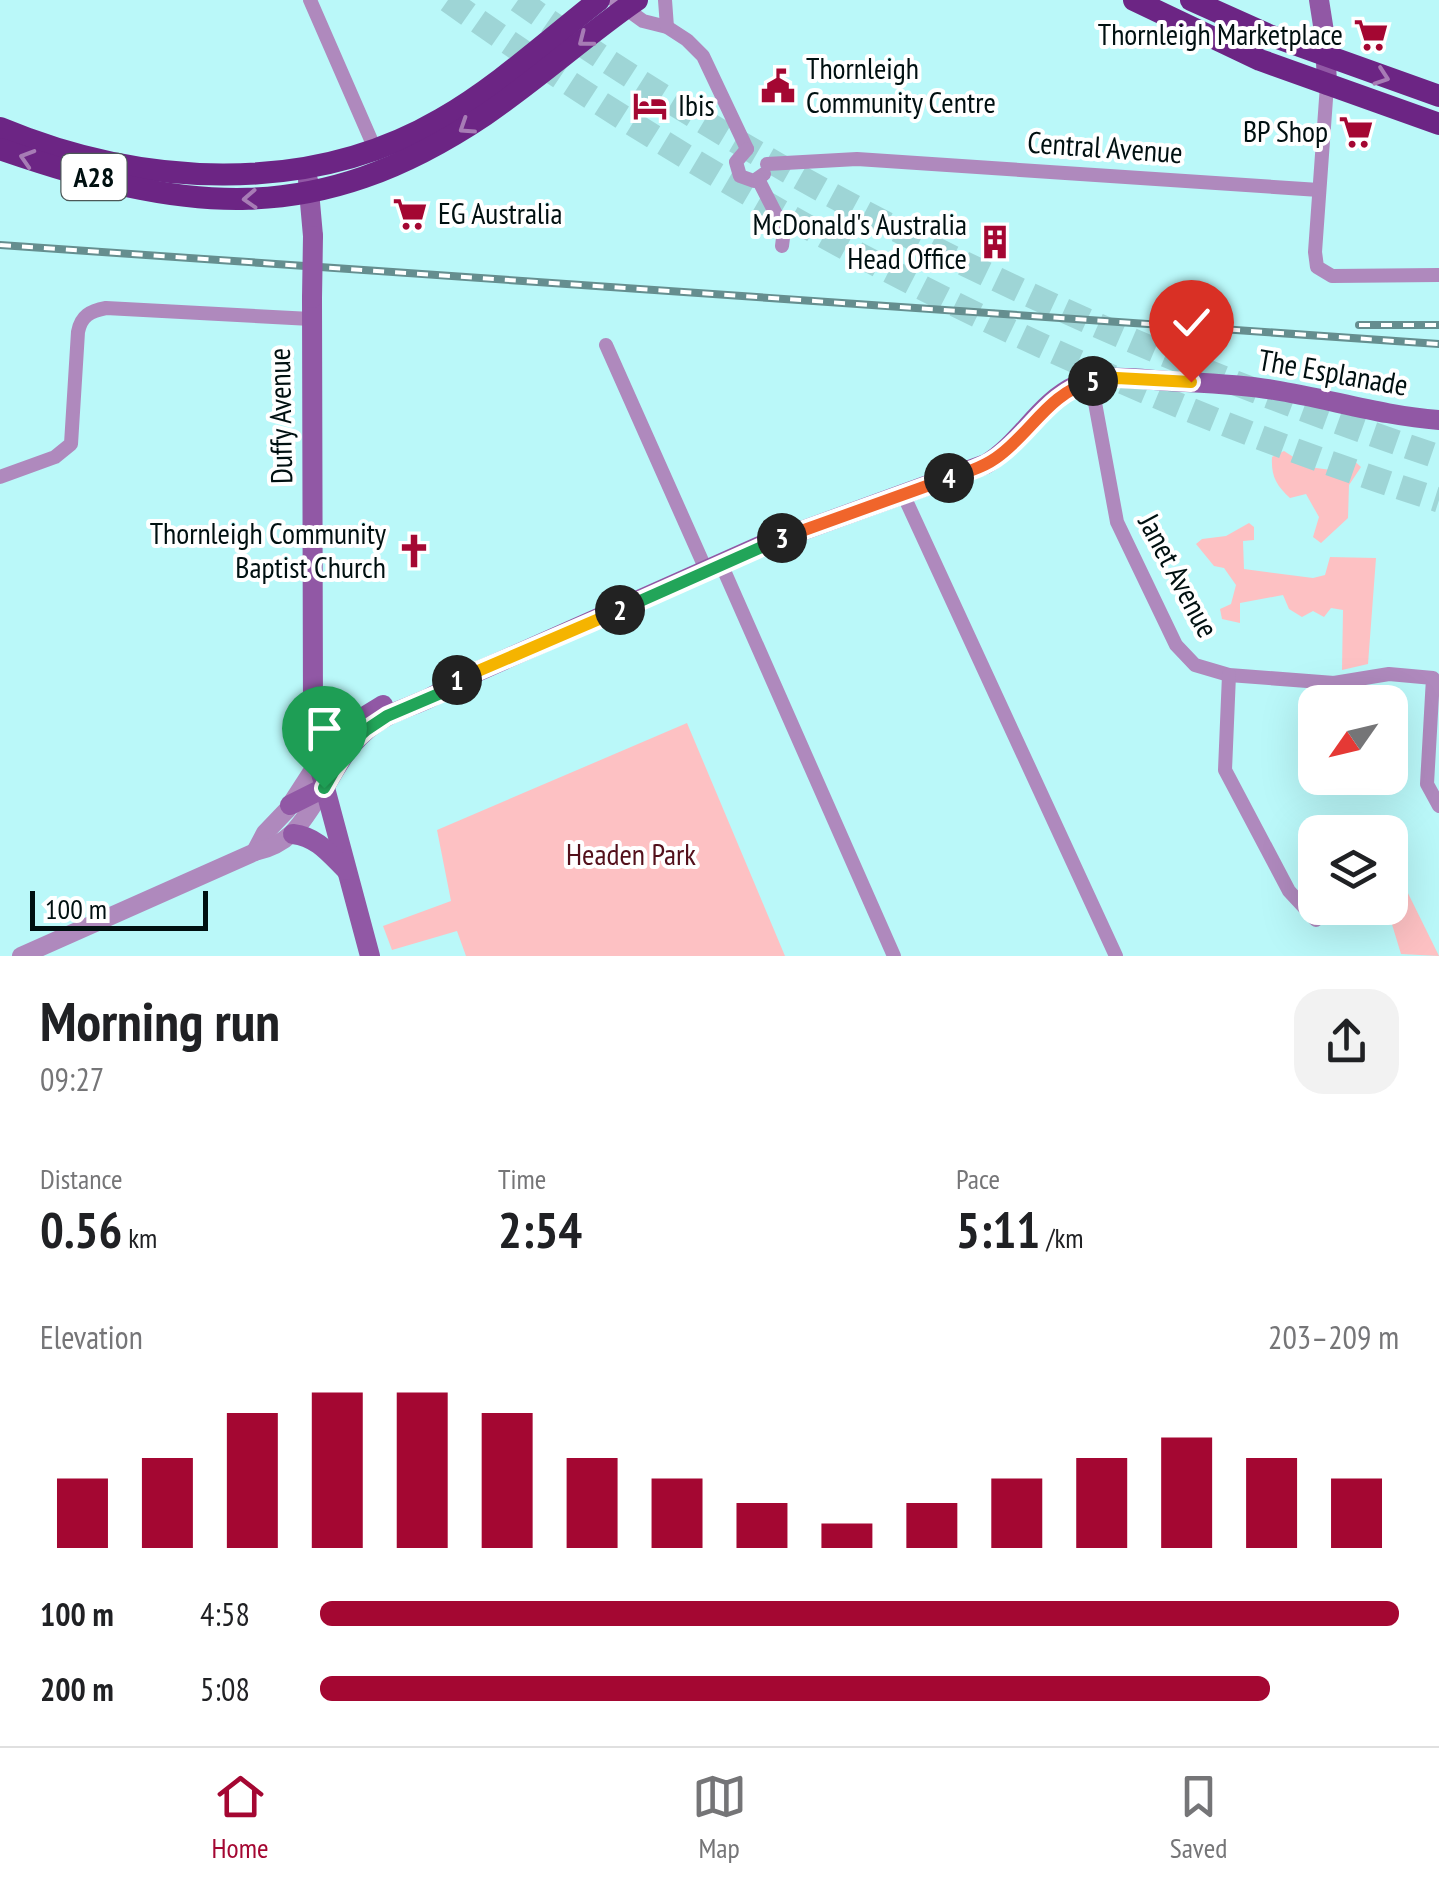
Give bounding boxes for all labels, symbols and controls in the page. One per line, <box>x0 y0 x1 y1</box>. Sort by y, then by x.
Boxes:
place label: Thornleigh Marketplace <box>1098 14 1343 53</box>
supermarket icon: Thornleigh Marketplace <box>1352 16 1390 54</box>
one-way arrow <box>578 28 596 46</box>
place label: Thornleigh Community Centre <box>806 48 996 121</box>
one-way arrow <box>1373 65 1390 85</box>
public building icon: Thornleigh Community Centre <box>759 67 797 105</box>
place label: Ibis <box>678 85 715 124</box>
hotel icon: Ibis <box>631 87 669 125</box>
place label: BP Shop <box>1243 111 1328 150</box>
supermarket icon: BP Shop <box>1337 113 1375 151</box>
one-way arrow <box>458 114 476 133</box>
street label: Central Avenue <box>1026 122 1184 171</box>
one-way arrow <box>20 149 37 169</box>
road number: A28 <box>62 154 126 200</box>
one-way arrow <box>241 189 257 210</box>
place label: EG Australia <box>438 193 563 232</box>
supermarket icon: EG Australia <box>391 195 429 233</box>
place label: McDonald's Australia Head Office <box>752 204 967 277</box>
building icon: McDonald's Australia Head Office <box>976 223 1014 261</box>
pin <box>1149 280 1234 383</box>
icon: check <box>1164 295 1219 350</box>
street label: The Esplanade <box>1256 339 1411 404</box>
street label: Duffy Avenue <box>259 348 300 484</box>
pin: 5 <box>1068 356 1118 406</box>
text: 5 <box>1086 362 1100 399</box>
pin: 4 <box>924 453 974 503</box>
text: 4 <box>942 459 956 496</box>
street label: Janet Avenue <box>1130 506 1228 644</box>
place label: Thornleigh Community Baptist Church <box>150 513 387 586</box>
pin: 3 <box>757 513 807 563</box>
text: 3 <box>775 519 789 556</box>
church icon: Thornleigh Community Baptist Church <box>395 532 433 570</box>
pin: 2 <box>595 585 645 635</box>
text: 2 <box>613 591 627 628</box>
pin: 1 <box>432 655 482 705</box>
text: 1 <box>450 661 464 698</box>
north arrow <box>1298 685 1408 795</box>
map controls <box>1298 685 1408 925</box>
pin <box>282 686 367 789</box>
icon: arrive <box>297 701 352 756</box>
button: layers <box>1298 815 1408 925</box>
park label: Headen Park <box>566 834 696 873</box>
scale bar <box>30 886 208 930</box>
text: 100 m <box>45 890 107 927</box>
text: Morning run <box>40 985 280 1056</box>
button: share <box>1294 989 1399 1094</box>
text: 09:27 <box>40 1058 104 1100</box>
text: Distance <box>40 1160 123 1197</box>
text: Time <box>498 1160 546 1197</box>
text: Pace <box>956 1160 1000 1197</box>
text: 0.56 <box>40 1197 122 1262</box>
text: 2:54 <box>498 1197 582 1262</box>
text: 5:11 <box>956 1197 1040 1262</box>
text: km <box>122 1219 157 1256</box>
text: /km <box>1040 1219 1084 1256</box>
text: Elevation <box>40 1316 143 1358</box>
text: 203–209 m <box>1268 1316 1399 1358</box>
text: 100 m <box>40 1593 114 1635</box>
text: 4:58 <box>200 1593 250 1635</box>
text: 200 m <box>40 1668 114 1710</box>
text: 5:08 <box>200 1668 250 1710</box>
tab: Home <box>212 1769 268 1866</box>
tab: Map <box>692 1769 747 1866</box>
tab: Saved <box>1170 1769 1227 1866</box>

